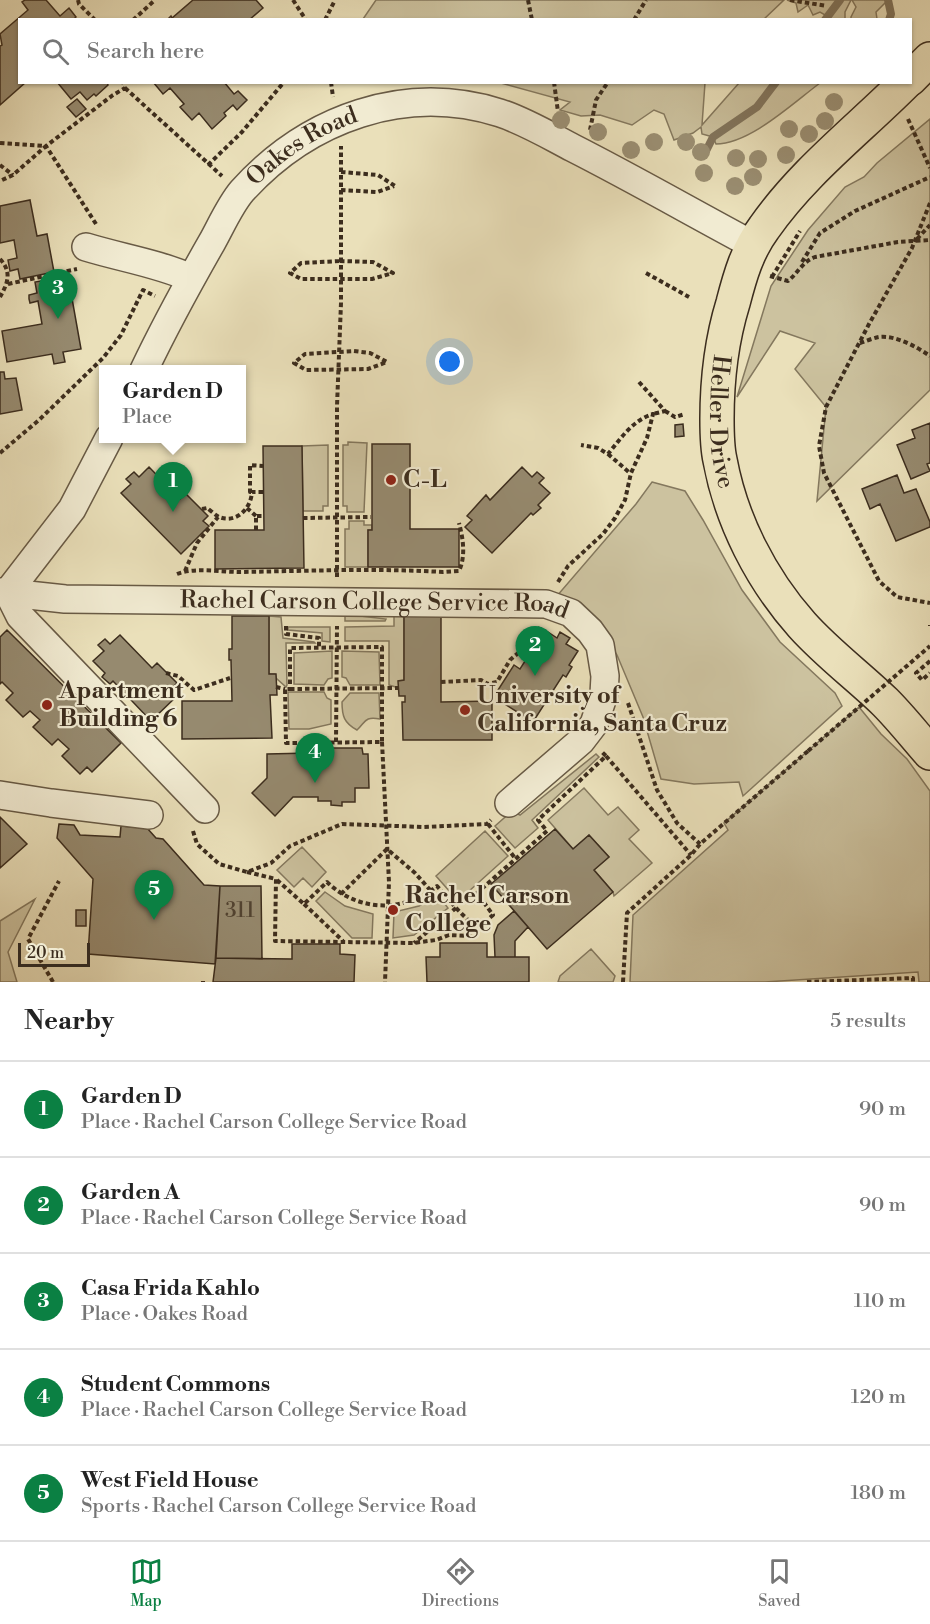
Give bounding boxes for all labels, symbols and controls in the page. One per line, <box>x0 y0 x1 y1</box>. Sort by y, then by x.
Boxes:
search box <box>18 18 912 84</box>
icon: search <box>39 35 72 68</box>
text: Search here <box>87 38 204 65</box>
street label: Oakes Road <box>240 100 362 193</box>
pin: 3 <box>38 270 78 319</box>
your location <box>435 347 464 376</box>
street label: Heller Drive <box>702 353 741 492</box>
popup <box>99 365 246 443</box>
text: Garden D <box>122 378 223 405</box>
text: Place <box>122 405 172 430</box>
pin: 1 <box>154 462 192 512</box>
place label: C-L <box>403 465 447 495</box>
marker: C-L <box>384 473 398 487</box>
street label: Rachel Carson College Service Road <box>180 585 573 626</box>
pin: 2 <box>516 626 554 676</box>
place label: Apartment Building 6 <box>58 676 184 734</box>
place label: University of California, Santa Cruz <box>477 681 727 739</box>
marker: Apartment Building 6 <box>40 698 54 712</box>
marker: University of California, Santa Cruz <box>458 703 472 717</box>
pin: 4 <box>296 734 334 783</box>
pin: 5 <box>134 870 174 920</box>
place label: Rachel Carson College <box>405 881 570 939</box>
house number: 311 <box>225 898 255 924</box>
marker: Rachel Carson College <box>386 903 400 917</box>
scale bar <box>18 940 90 968</box>
text: 20 m <box>27 943 64 963</box>
text: Nearby <box>24 1005 114 1037</box>
text: 5 results <box>830 1009 906 1034</box>
text: Garden D <box>81 1083 182 1110</box>
text: 1 <box>39 1097 48 1122</box>
text: 90 m <box>859 1097 906 1122</box>
text: Place · Rachel Carson College Service Road <box>81 1110 467 1135</box>
text: Garden A <box>81 1179 180 1206</box>
text: 2 <box>37 1193 50 1218</box>
text: 90 m <box>859 1193 906 1218</box>
text: Place · Rachel Carson College Service Road <box>81 1206 467 1231</box>
text: Casa Frida Kahlo <box>81 1275 260 1302</box>
text: 3 <box>37 1289 50 1314</box>
text: 110 m <box>854 1289 906 1314</box>
text: Place · Oakes Road <box>81 1302 248 1327</box>
text: Student Commons <box>81 1371 270 1398</box>
text: 4 <box>37 1385 50 1410</box>
text: 120 m <box>851 1385 906 1410</box>
text: Place · Rachel Carson College Service Road <box>81 1398 467 1423</box>
text: West Field House <box>81 1467 259 1494</box>
text: 5 <box>37 1481 50 1506</box>
text: 180 m <box>851 1481 906 1506</box>
text: Sports · Rachel Carson College Service Road <box>81 1494 476 1519</box>
tab: Map <box>130 1555 163 1611</box>
tab: Directions <box>422 1555 499 1611</box>
tab: Saved <box>758 1555 800 1611</box>

